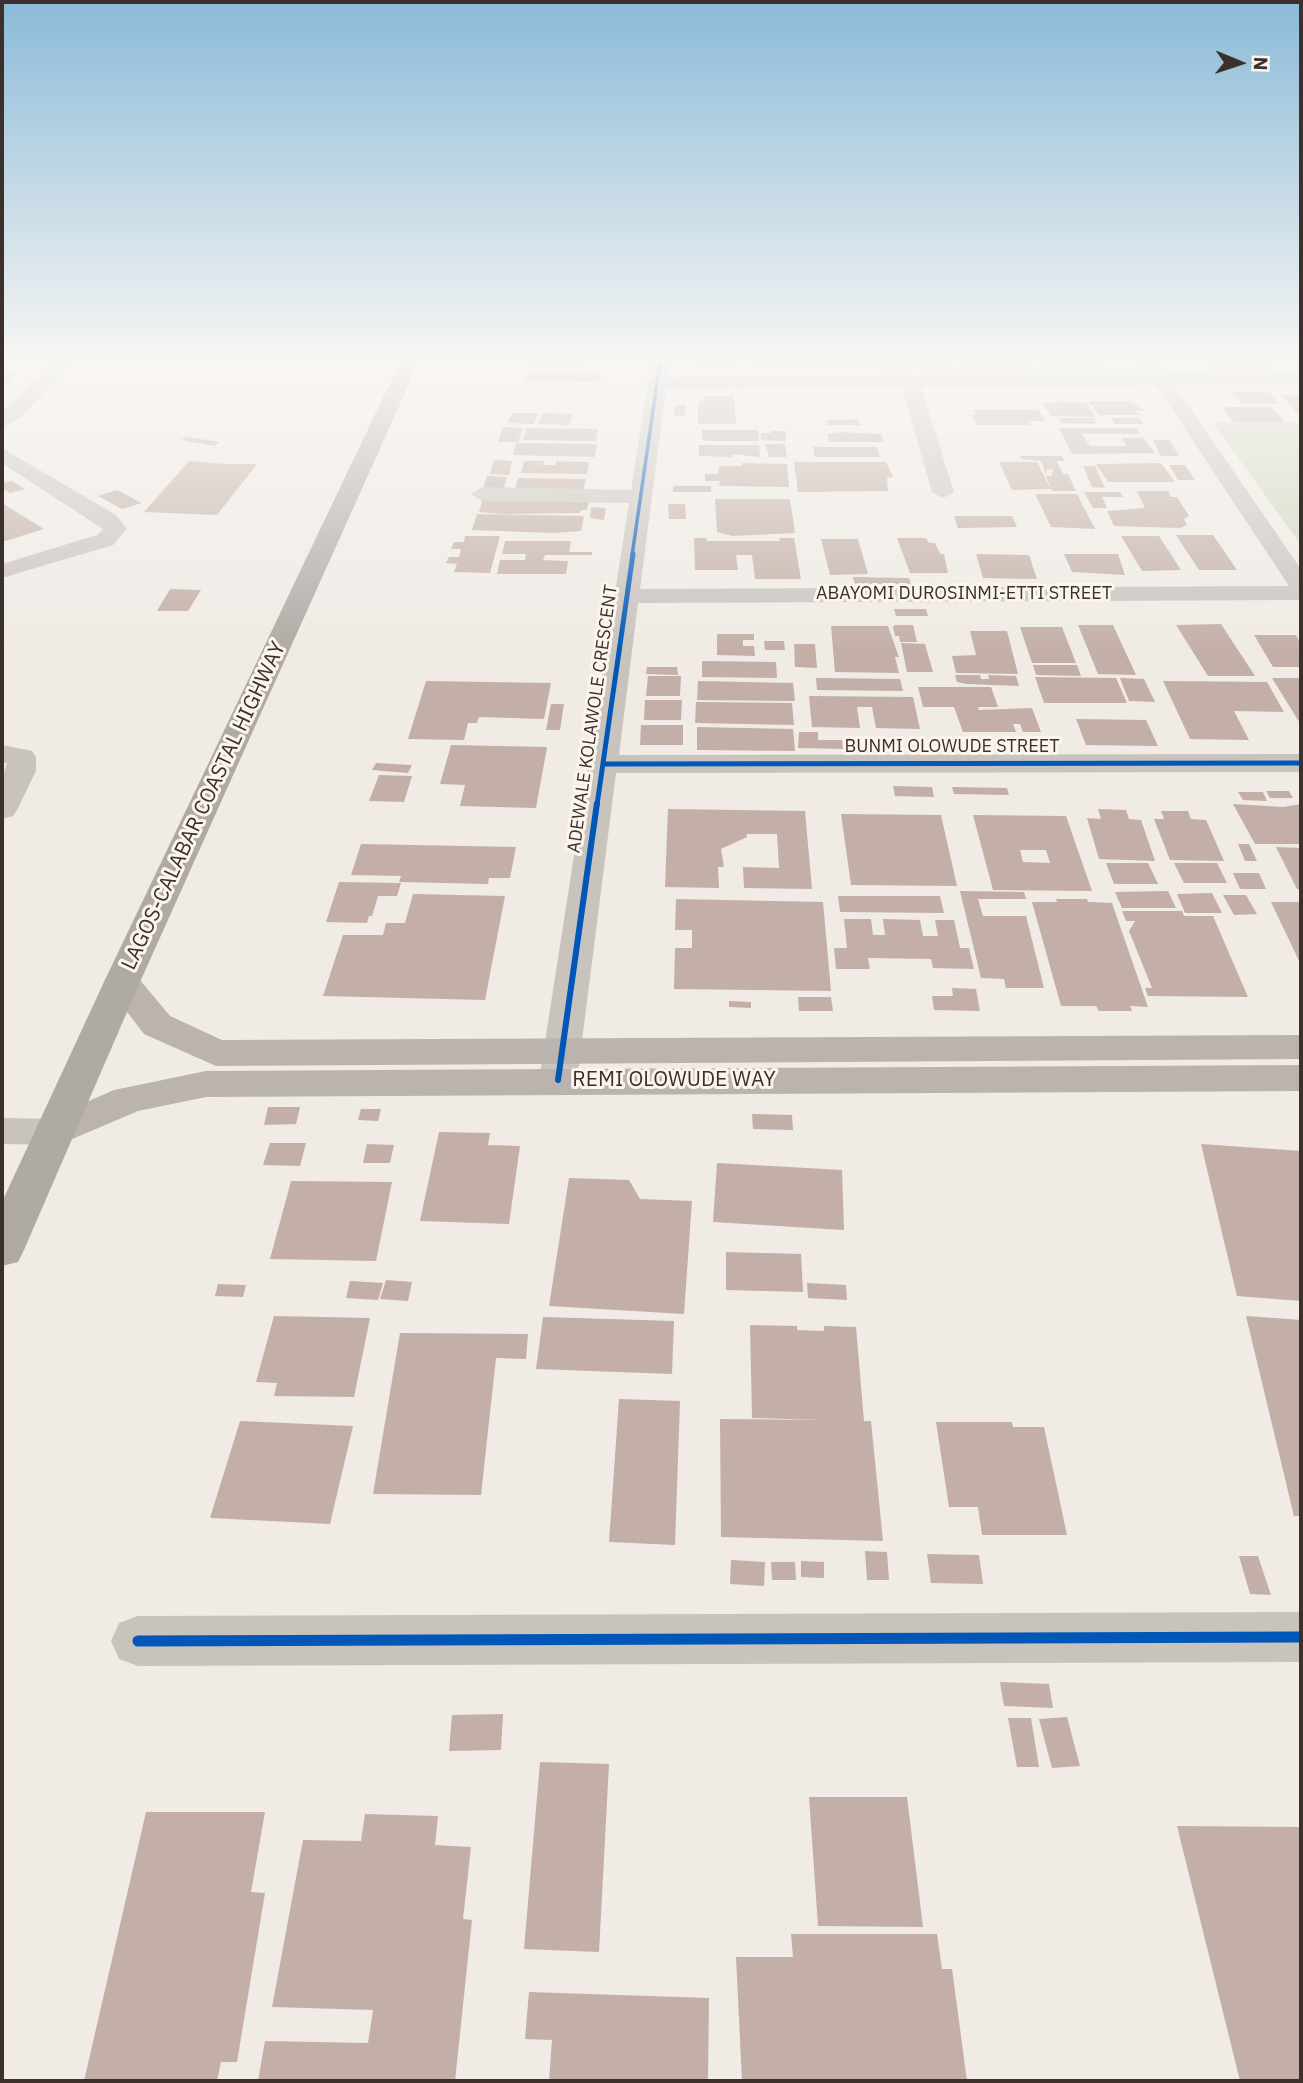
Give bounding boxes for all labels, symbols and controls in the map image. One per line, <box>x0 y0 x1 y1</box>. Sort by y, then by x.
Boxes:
north arrow <box>1205 28 1275 98</box>
text: N <box>1249 56 1273 71</box>
street label: ADEWALE KOLAWOLE CRESCENT <box>563 583 623 855</box>
street label: ABAYOMI DUROSINMI-ETTI STREET <box>816 583 1112 605</box>
street label: LAGOS-CALABAR COASTAL HIGHWAY <box>117 638 291 974</box>
street label: BUNMI OLOWUDE STREET <box>844 736 1060 758</box>
street label: REMI OLOWUDE WAY <box>572 1067 776 1093</box>

